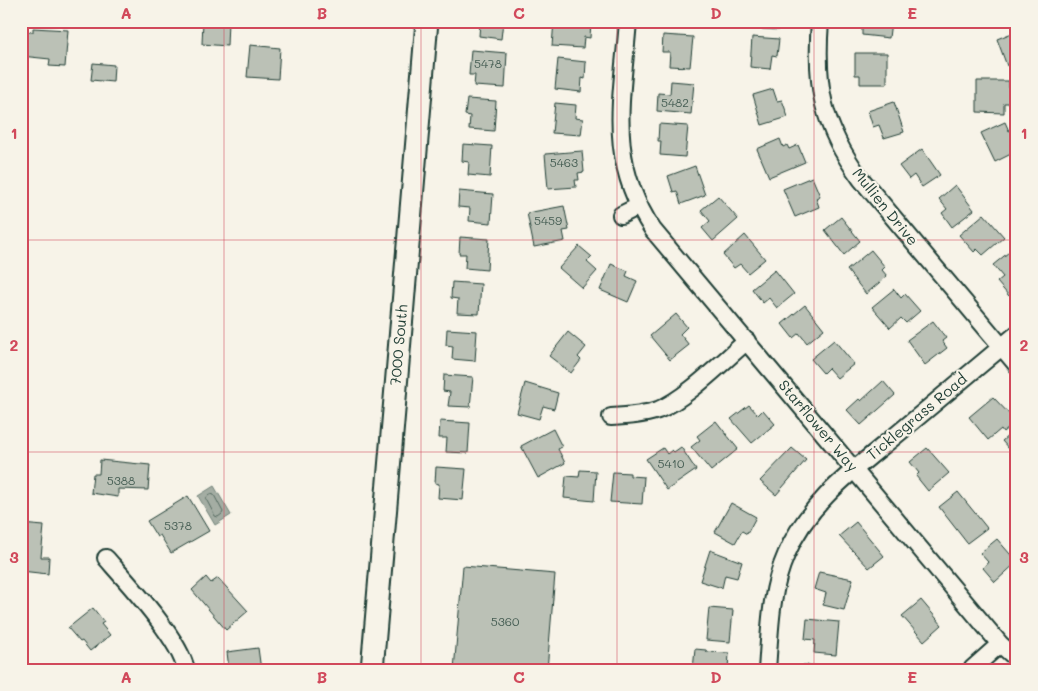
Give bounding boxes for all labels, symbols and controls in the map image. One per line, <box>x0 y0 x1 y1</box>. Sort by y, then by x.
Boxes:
text: A <box>120 2 132 23</box>
text: B <box>317 2 327 23</box>
text: C <box>513 2 525 23</box>
text: D <box>710 2 722 23</box>
text: E <box>907 2 917 23</box>
house number: 5478 <box>474 55 502 71</box>
house number: 5482 <box>661 94 689 110</box>
text: 1 <box>10 122 18 143</box>
text: 1 <box>1020 122 1028 143</box>
house number: 5463 <box>550 154 578 170</box>
street label: Mullien Drive <box>848 163 923 249</box>
house number: 5459 <box>534 212 562 228</box>
street label: 7000 South <box>384 303 412 386</box>
text: 2 <box>10 334 19 355</box>
text: 2 <box>1020 334 1029 355</box>
street label: Ticklegrass Road <box>862 368 971 464</box>
street label: Starflower Way <box>774 375 863 476</box>
house number: 5410 <box>658 455 685 471</box>
house number: 5388 <box>107 472 135 488</box>
house number: 5378 <box>164 517 192 533</box>
text: 3 <box>9 546 19 567</box>
text: 3 <box>1019 546 1029 567</box>
house number: 5360 <box>491 613 520 629</box>
text: A <box>120 666 132 687</box>
text: B <box>317 666 327 687</box>
text: C <box>513 666 525 687</box>
text: D <box>710 666 722 687</box>
text: E <box>907 666 917 687</box>

